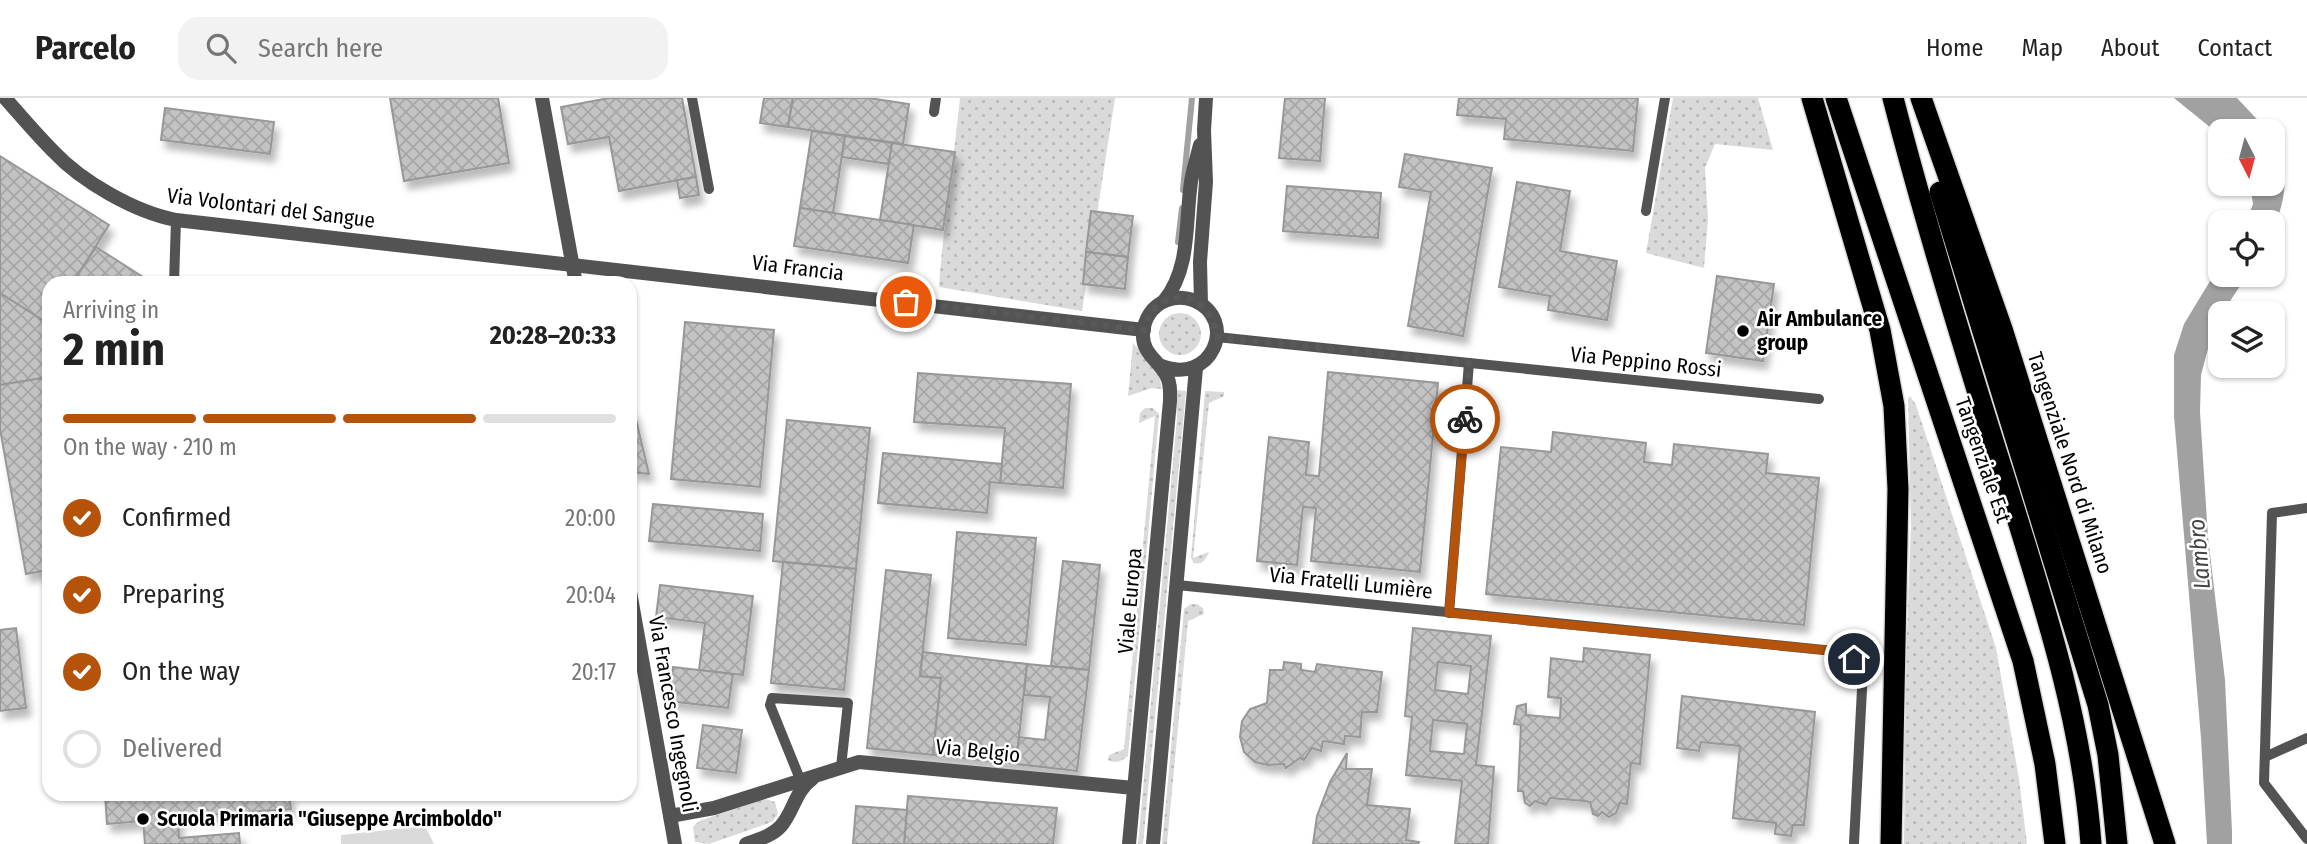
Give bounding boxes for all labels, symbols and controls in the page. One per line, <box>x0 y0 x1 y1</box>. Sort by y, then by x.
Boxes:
search box <box>178 17 668 80</box>
text: Parcelo <box>35 28 136 68</box>
icon: search <box>202 29 240 67</box>
text: Search here <box>258 33 383 64</box>
text: Home <box>1926 34 1983 62</box>
text: Map <box>2021 34 2063 62</box>
text: About <box>2101 34 2159 62</box>
text: Contact <box>2197 34 2272 62</box>
north arrow <box>2208 119 2286 196</box>
map controls <box>2208 119 2285 378</box>
street label: Via Volontari del Sangue <box>165 182 377 234</box>
button: locate <box>2208 210 2285 287</box>
street label: Via Francia <box>751 249 845 287</box>
pin <box>876 272 936 332</box>
icon: bag <box>887 283 925 321</box>
text: Arriving in <box>63 296 159 324</box>
button: layers <box>2208 301 2285 378</box>
place label: Air Ambulance group <box>1756 306 1882 356</box>
text: 20:28–20:33 <box>490 320 616 351</box>
text: 2 min <box>63 322 165 377</box>
marker: Air Ambulance group <box>1735 323 1751 339</box>
street label: Via Peppino Rossi <box>1569 341 1723 383</box>
street label: Tangenziale Nord di Milano <box>2022 349 2118 577</box>
courier <box>1430 384 1500 454</box>
street label: Tangenziale Est <box>1949 394 2017 526</box>
icon: bike <box>1446 400 1484 438</box>
text: On the way · 210 m <box>63 433 237 461</box>
icon: check <box>63 499 101 537</box>
text: Confirmed <box>122 502 232 533</box>
text: 20:00 <box>565 504 616 532</box>
water label: Lambro <box>2182 518 2216 590</box>
street label: Viale Europa <box>1112 547 1148 655</box>
street label: Via Fratelli Lumière <box>1268 562 1434 604</box>
icon: check <box>63 576 101 614</box>
text: Preparing <box>122 579 224 610</box>
text: 20:04 <box>566 581 616 609</box>
street label: Via Francesco Ingegnoli <box>643 614 703 814</box>
pin <box>1824 629 1884 689</box>
icon: home <box>1835 640 1873 678</box>
icon: check <box>63 653 101 691</box>
text: On the way <box>122 656 240 687</box>
text: 20:17 <box>572 658 616 686</box>
text: Delivered <box>122 733 223 764</box>
street label: Via Belgio <box>934 734 1022 768</box>
place label: Scuola Primaria "Giuseppe Arcimboldo" <box>157 806 502 832</box>
marker: Scuola Primaria "Giuseppe Arcimboldo" <box>135 811 151 827</box>

